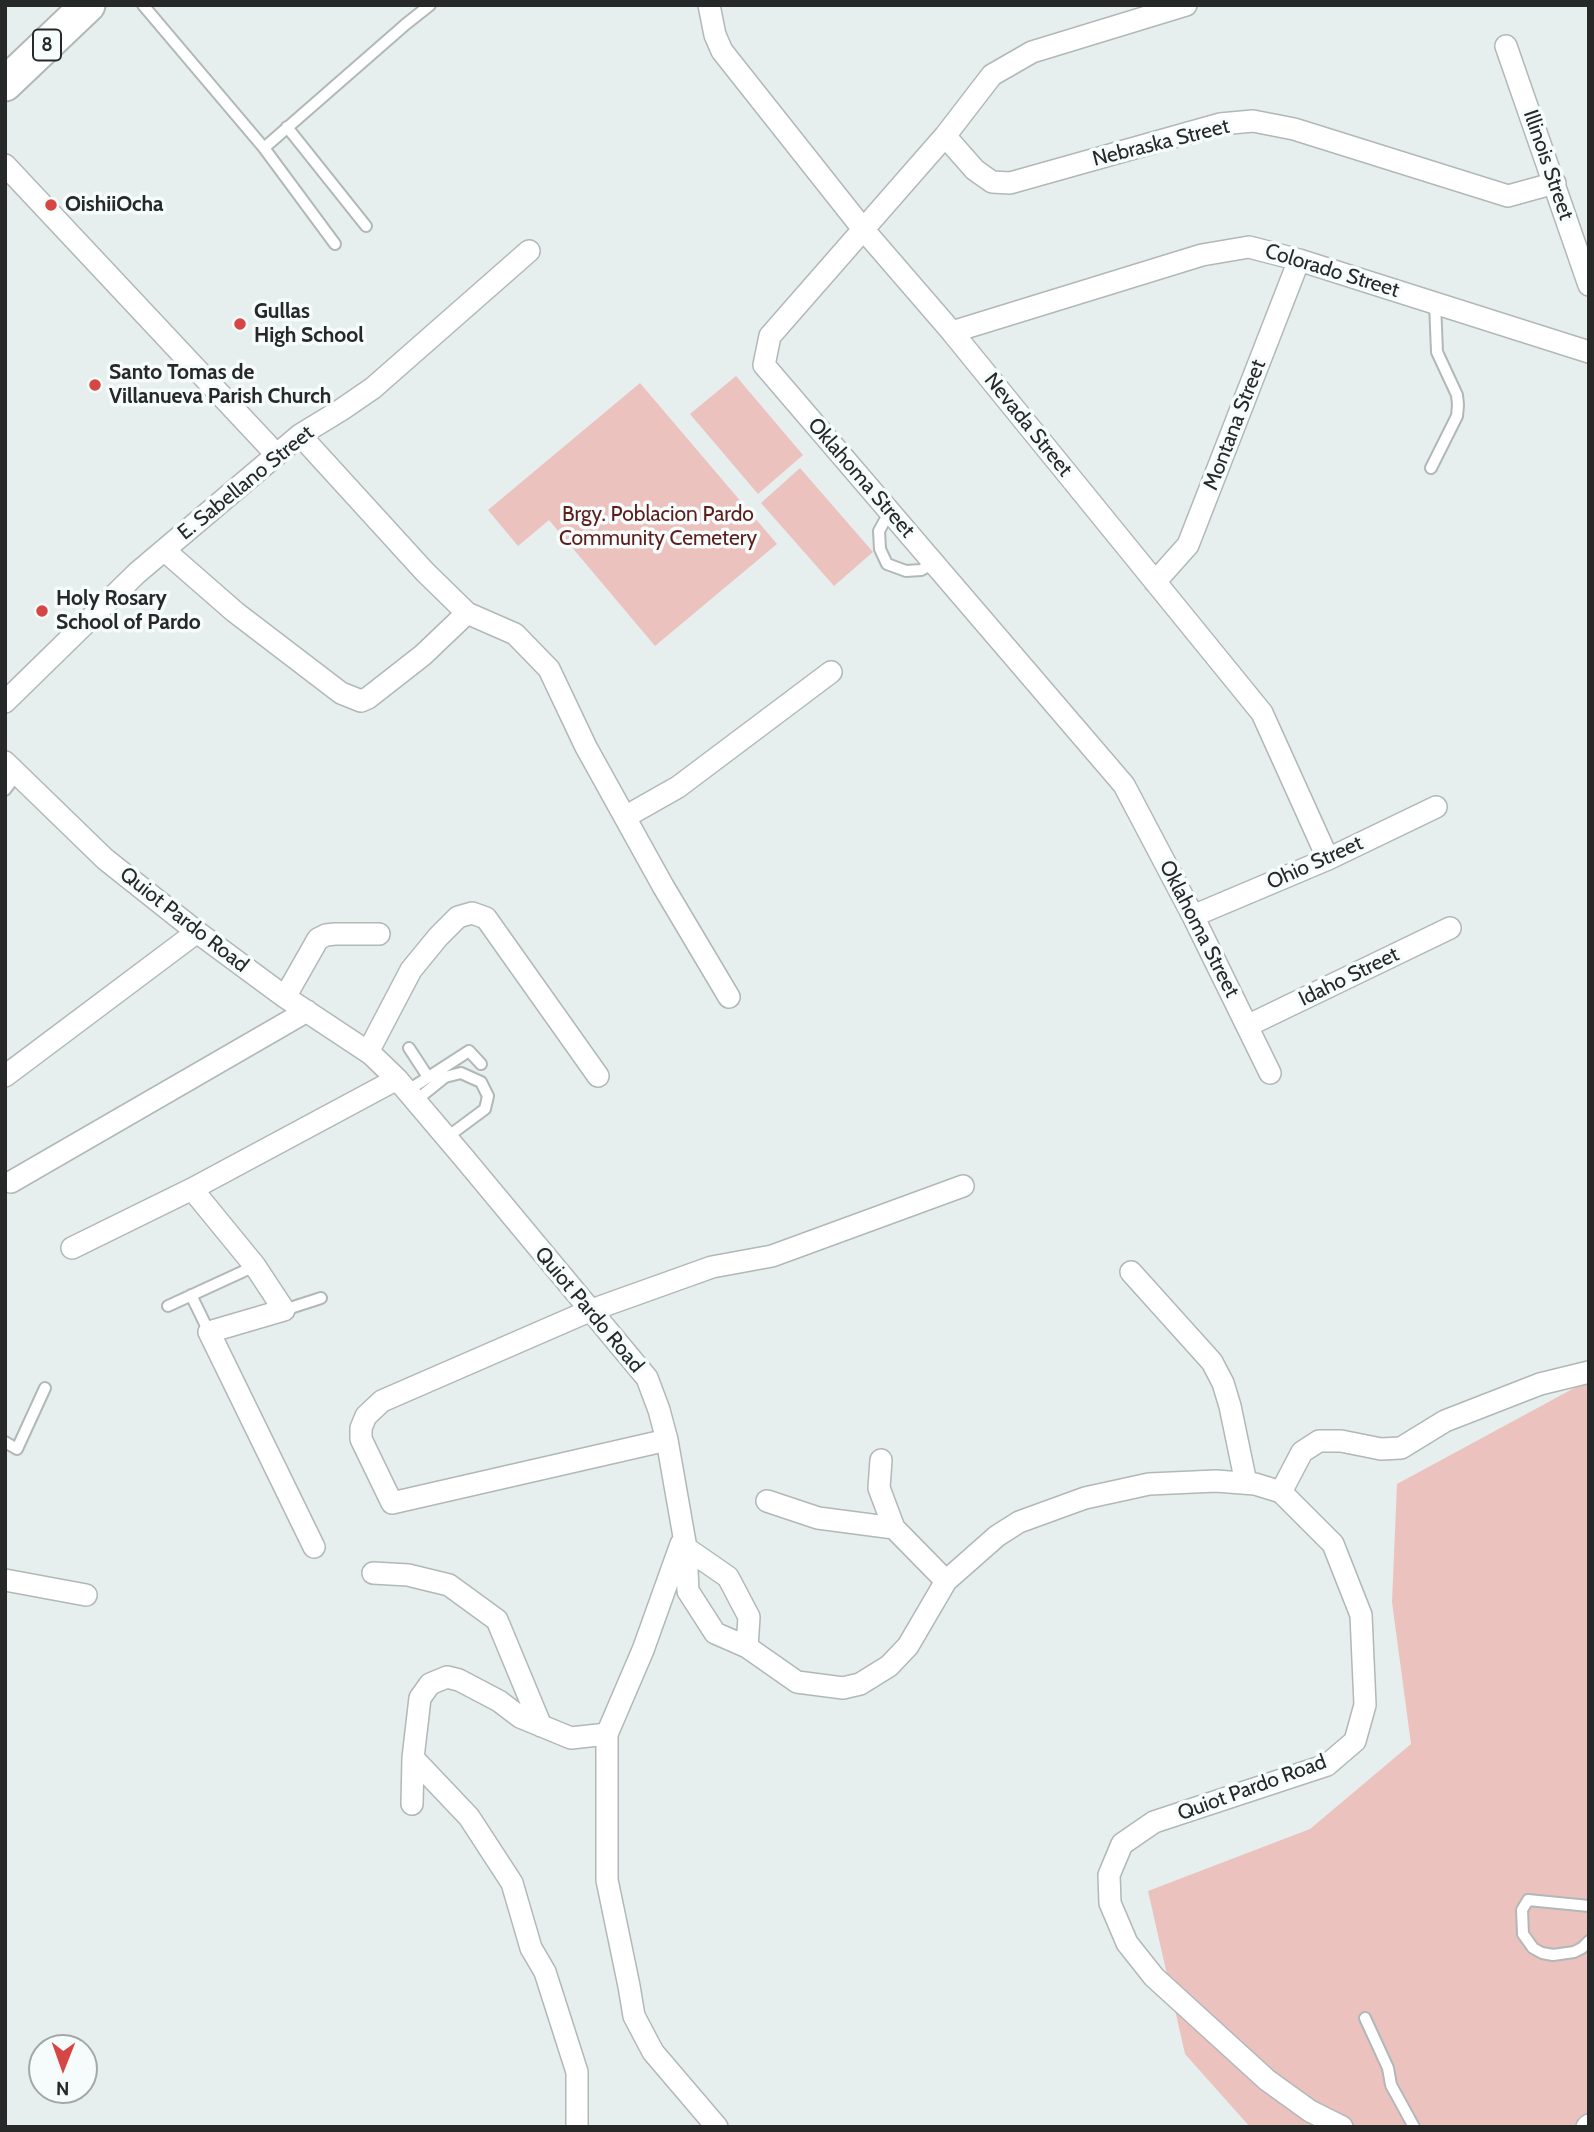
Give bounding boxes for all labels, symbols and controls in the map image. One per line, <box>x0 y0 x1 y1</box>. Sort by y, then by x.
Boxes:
road number: 8 <box>33 30 61 60</box>
street label: Illinois Street <box>1517 107 1579 223</box>
street label: Nebraska Street <box>1090 114 1232 172</box>
place label: OishiiOcha <box>65 192 164 218</box>
marker: OishiiOcha <box>43 197 59 213</box>
street label: Colorado Street <box>1262 239 1402 303</box>
place label: Gullas High School <box>254 299 364 349</box>
marker: Gullas High School <box>232 316 248 332</box>
street label: Montana Street <box>1199 356 1271 494</box>
place label: Santo Tomas de Villanueva Parish Church <box>109 360 331 410</box>
street label: Nevada Street <box>979 368 1077 482</box>
marker: Santo Tomas de Villanueva Parish Church <box>87 377 103 393</box>
street label: Oklahoma Street <box>802 413 920 543</box>
street label: E. Sabellano Street <box>173 421 319 545</box>
park label: Brgy. Poblacion Pardo Community Cemetery <box>559 502 757 552</box>
place label: Holy Rosary School of Pardo <box>56 586 201 636</box>
marker: Holy Rosary School of Pardo <box>34 603 50 619</box>
street label: Ohio Street <box>1263 831 1367 895</box>
street label: Oklahoma Street <box>1154 856 1244 1002</box>
street label: Quiot Pardo Road <box>115 862 253 978</box>
street label: Idaho Street <box>1295 942 1403 1012</box>
street label: Quiot Pardo Road <box>529 1242 649 1378</box>
street label: Quiot Pardo Road <box>1174 1749 1330 1827</box>
north arrow <box>28 2034 98 2104</box>
text: N <box>56 2077 70 2100</box>

